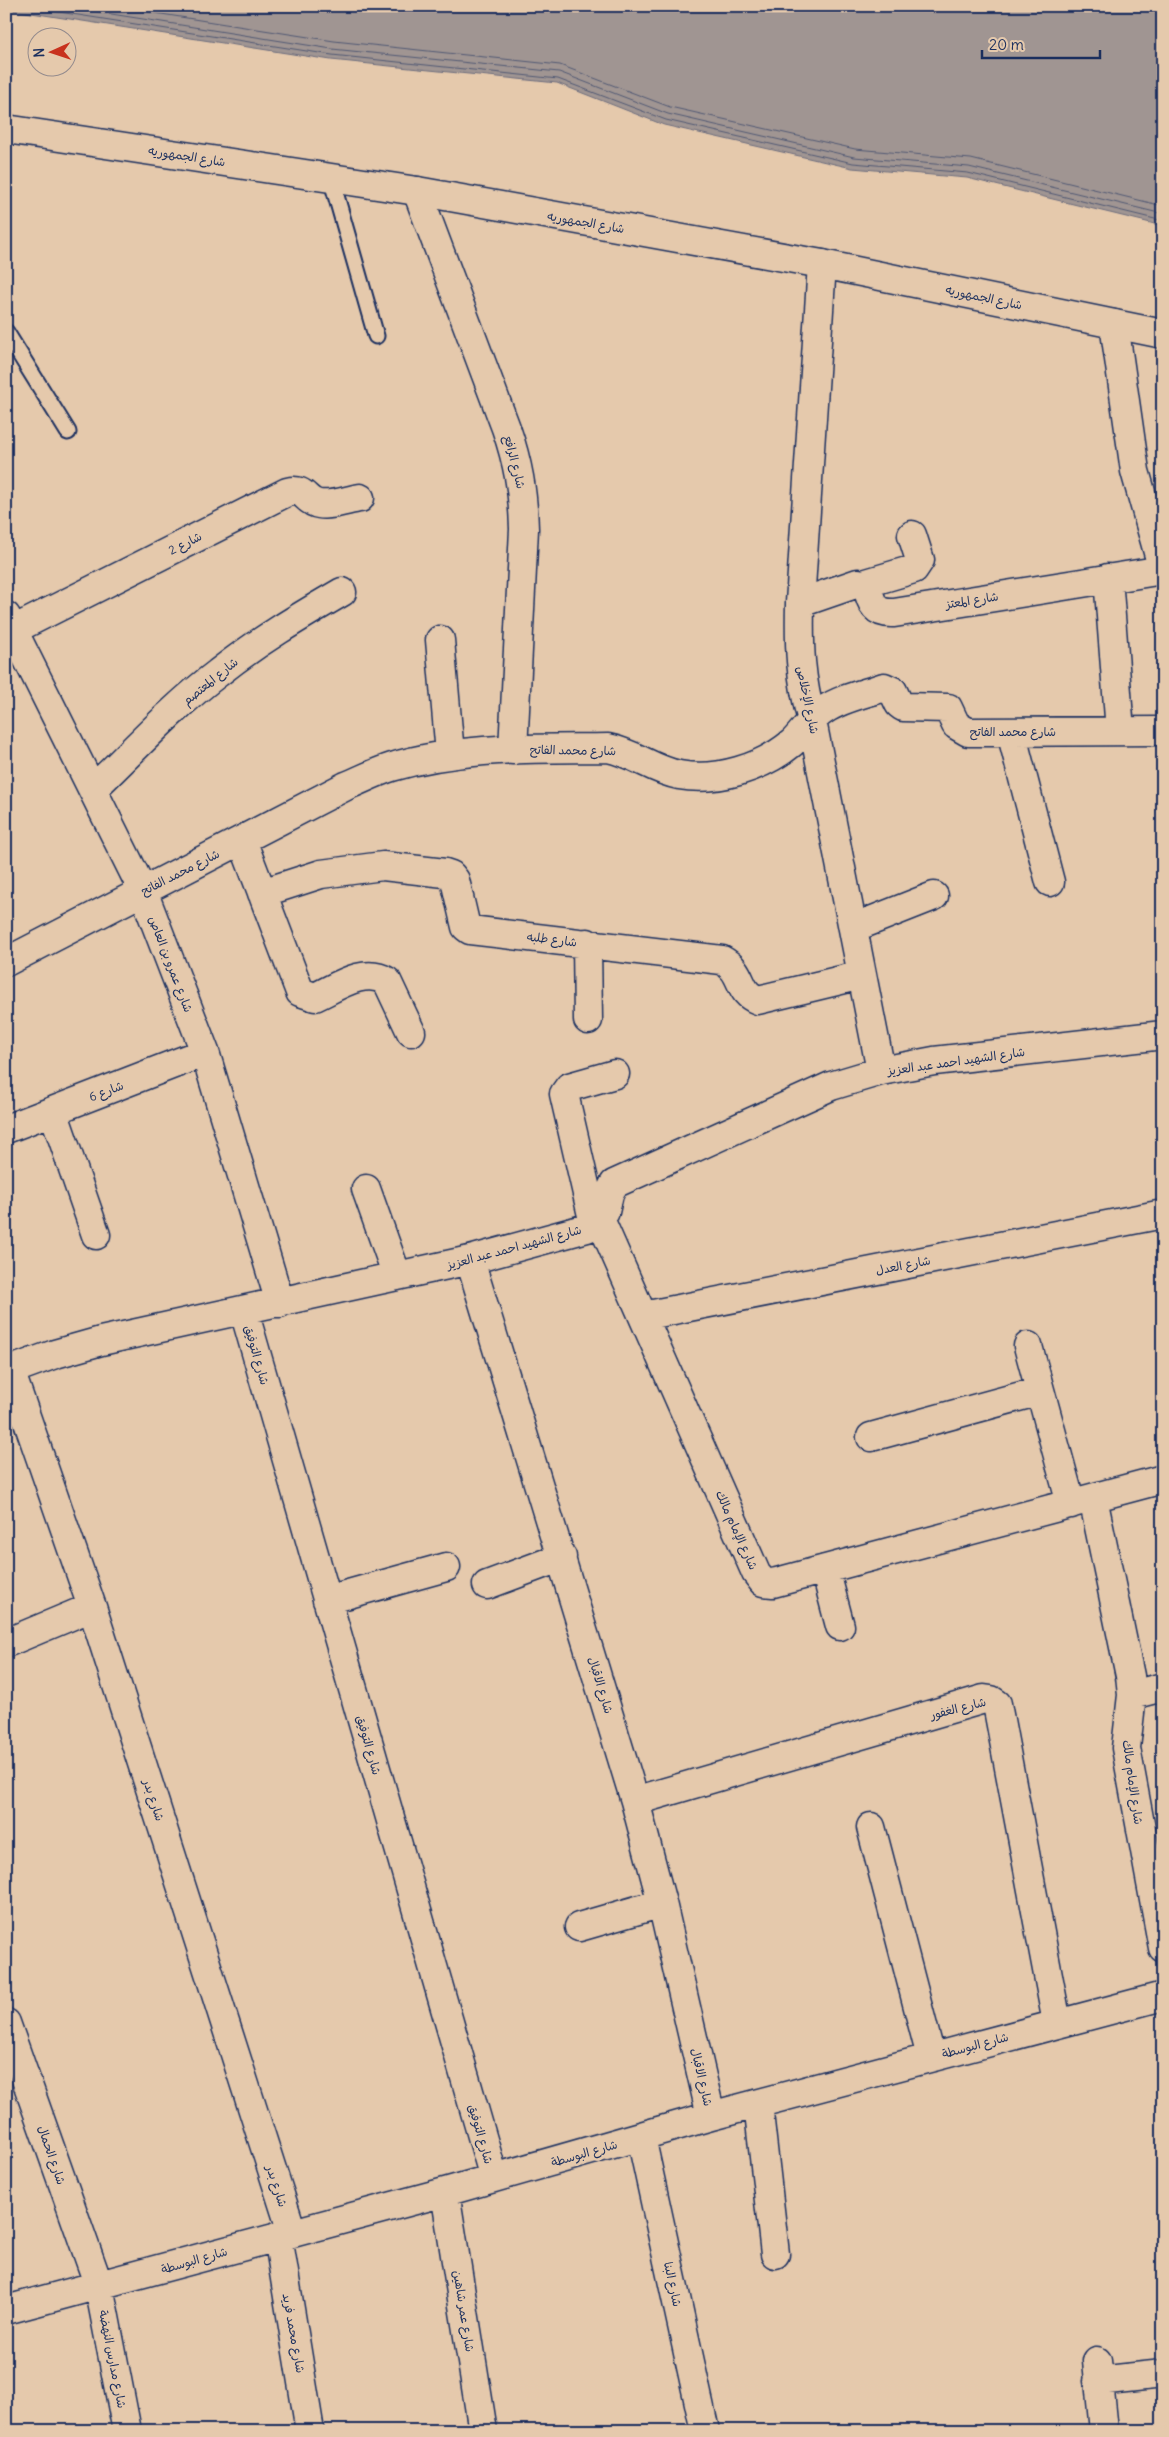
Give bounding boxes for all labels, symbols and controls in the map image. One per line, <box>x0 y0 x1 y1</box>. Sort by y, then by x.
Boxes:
north arrow <box>28 28 78 78</box>
scale bar <box>982 28 1099 60</box>
text: 20 m <box>989 35 1024 54</box>
text: N <box>30 47 48 58</box>
street label: شارع الجمهوريه <box>147 142 227 171</box>
street label: شارع الجمهوريه <box>546 208 626 238</box>
street label: شارع الجمهوريه <box>944 282 1024 314</box>
street label: شارع الرافع <box>499 434 529 491</box>
street label: شارع 2 <box>166 528 205 560</box>
street label: شارع المعتز <box>943 588 1000 614</box>
street label: شارع المعتصم <box>179 654 242 710</box>
street label: شارع الإخلاص <box>792 665 823 736</box>
street label: شارع محمد الفاتح <box>970 724 1056 741</box>
street label: شارع محمد الفاتح <box>530 742 616 760</box>
street label: شارع محمد الفاتح <box>138 846 223 900</box>
street label: شارع عمرو بن العاص <box>144 914 196 1015</box>
street label: شارع طلبه <box>526 928 578 951</box>
street label: شارع الشهيد احمد عبد العزيز <box>885 1044 1026 1080</box>
street label: شارع 6 <box>87 1078 126 1106</box>
street label: شارع الشهيد احمد عبد العزيز <box>444 1222 584 1274</box>
street label: شارع العدل <box>874 1252 932 1280</box>
street label: شارع التوفيق <box>239 1323 273 1387</box>
street label: شارع الإمام مالك <box>711 1488 761 1573</box>
street label: شارع الاقبال <box>583 1655 617 1716</box>
street label: شارع الغفور <box>928 1694 988 1724</box>
street label: شارع التوفيق <box>351 1713 385 1777</box>
street label: شارع الإمام مالك <box>1118 1739 1146 1826</box>
street label: شارع بدر <box>138 1776 168 1823</box>
street label: شارع البوسطة <box>940 2029 1010 2063</box>
street label: شارع الاقبال <box>686 2047 716 2108</box>
street label: شارع التوفيق <box>463 2102 497 2166</box>
street label: شارع الحمال <box>33 2123 69 2187</box>
street label: شارع البوسطة <box>549 2136 619 2172</box>
street label: شارع بدر <box>261 2162 291 2209</box>
street label: شارع البوسطة <box>159 2243 229 2279</box>
street label: شارع البنا <box>659 2260 685 2308</box>
street label: شارع عمر شاهين <box>448 2269 478 2353</box>
street label: شارع محمد فريد <box>278 2292 308 2375</box>
street label: شارع مدارس النهضة <box>94 2309 130 2410</box>

